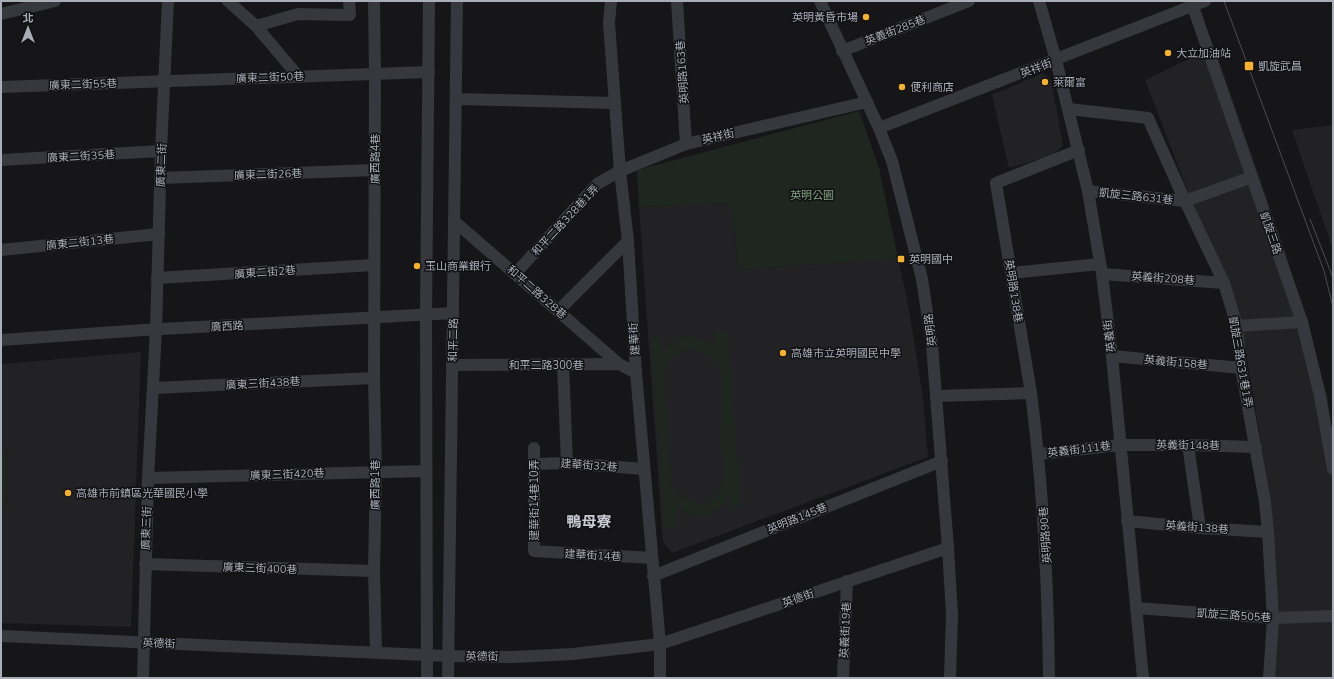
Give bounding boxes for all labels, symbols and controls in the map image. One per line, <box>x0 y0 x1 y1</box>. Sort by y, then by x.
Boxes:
north arrow <box>8 8 48 48</box>
place label: 英明黃昏市場 <box>792 10 858 25</box>
text: 北 <box>23 11 34 26</box>
marker: 英明黃昏市場 <box>861 12 871 22</box>
street label: 英義街285巷 <box>863 12 928 49</box>
street label: 英明路163巷 <box>673 40 692 104</box>
place label: 大立加油站 <box>1176 46 1231 61</box>
marker: 大立加油站 <box>1163 48 1173 58</box>
street label: 英祥街 <box>1018 56 1054 81</box>
place label: 凱旋武昌 <box>1258 59 1302 74</box>
marker: 凱旋武昌 <box>1243 60 1255 72</box>
street label: 廣東二街50巷 <box>236 69 304 86</box>
place label: 萊爾富 <box>1053 75 1086 90</box>
street label: 廣東二街55巷 <box>49 76 117 93</box>
marker: 萊爾富 <box>1040 77 1050 87</box>
place label: 便利商店 <box>910 80 954 95</box>
marker: 便利商店 <box>897 82 907 92</box>
street label: 英祥街 <box>700 125 736 148</box>
street label: 廣西路4巷 <box>368 134 383 184</box>
street label: 廣東二街 <box>153 143 170 187</box>
street label: 廣東二街35巷 <box>47 147 115 166</box>
street label: 廣東二街26巷 <box>234 166 302 183</box>
street label: 和平二路328巷1弄 <box>528 181 602 259</box>
street label: 凱旋三路631巷 <box>1098 185 1174 208</box>
park label: 英明公園 <box>790 188 834 203</box>
street label: 凱旋三路 <box>1256 210 1285 256</box>
street label: 廣東二街13巷 <box>45 231 115 254</box>
place label: 英明國中 <box>909 252 953 267</box>
marker: 英明國中 <box>896 254 906 264</box>
street label: 英明路138巷 <box>1001 258 1026 324</box>
place label: 玉山商業銀行 <box>425 259 491 274</box>
marker: 玉山商業銀行 <box>412 261 422 271</box>
street label: 和平二路328巷 <box>504 262 570 323</box>
street label: 廣東二街2巷 <box>234 263 296 282</box>
street label: 英義街208巷 <box>1131 269 1195 288</box>
street label: 英明路 <box>921 313 940 347</box>
street label: 凱旋三路631巷1弄 <box>1225 315 1256 409</box>
street label: 廣西路 <box>210 318 244 335</box>
street label: 和平二路 <box>446 318 461 362</box>
street label: 英義街 <box>1100 319 1119 353</box>
street label: 建華街 <box>626 322 643 356</box>
place label: 高雄市立英明國民中學 <box>791 346 901 361</box>
marker: 高雄市立英明國民中學 <box>778 348 788 358</box>
street label: 英義街158巷 <box>1144 352 1208 373</box>
street label: 和平二路300巷 <box>509 358 583 373</box>
street label: 廣東三街438巷 <box>225 374 301 393</box>
street label: 英義街148巷 <box>1156 437 1220 454</box>
street label: 英義街111巷 <box>1046 438 1112 461</box>
street label: 建華街32巷 <box>560 456 618 475</box>
street label: 建華街14巷10弄 <box>527 459 542 541</box>
street label: 廣西路1巷 <box>368 460 383 510</box>
street label: 廣東三街420巷 <box>249 466 325 483</box>
place label: 高雄市前鎮區光華國民小學 <box>76 486 208 501</box>
marker: 高雄市前鎮區光華國民小學 <box>63 488 73 498</box>
street label: 英明路145巷 <box>765 500 830 537</box>
street label: 廣東三街 <box>138 506 155 550</box>
street label: 英明路90巷 <box>1036 506 1055 564</box>
district label: 鴨母寮 <box>566 512 612 532</box>
street label: 英義街138巷 <box>1165 518 1229 537</box>
street label: 建華街14巷 <box>564 547 622 564</box>
street label: 廣東三街400巷 <box>222 560 298 577</box>
street label: 英德街 <box>780 586 816 611</box>
street label: 英義街19巷 <box>837 601 854 659</box>
street label: 凱旋三路505巷 <box>1196 605 1272 626</box>
street label: 英德街 <box>142 635 176 652</box>
street label: 英德街 <box>465 649 499 664</box>

